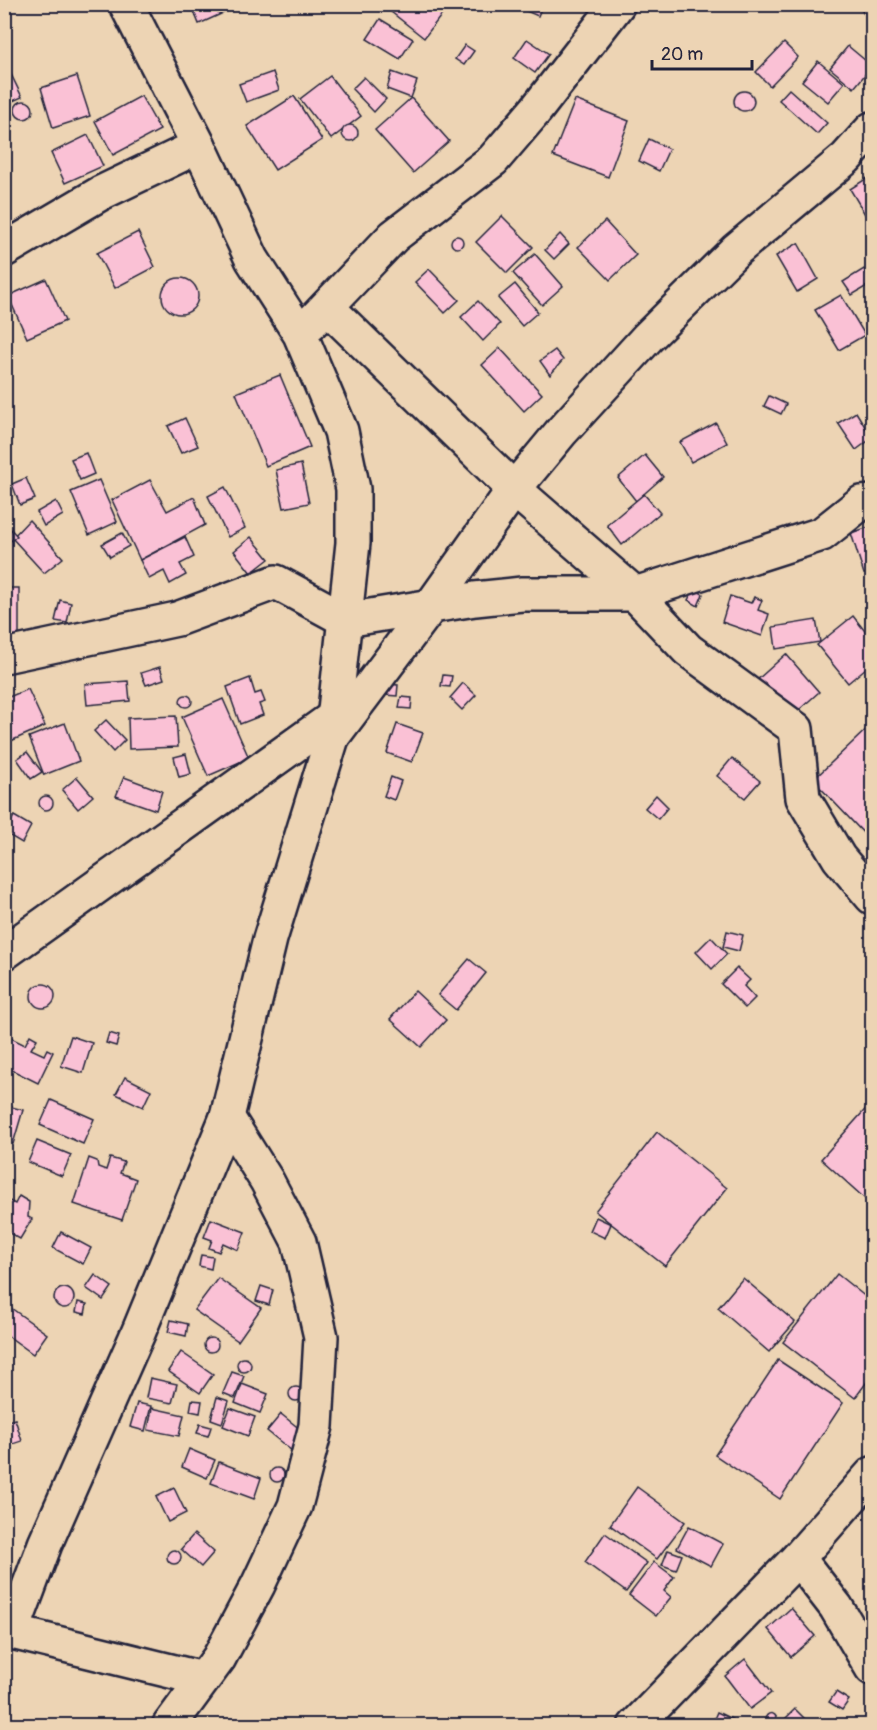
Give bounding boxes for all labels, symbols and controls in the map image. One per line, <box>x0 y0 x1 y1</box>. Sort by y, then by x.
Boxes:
scale bar <box>652 33 752 71</box>
text: 20 m <box>661 43 703 66</box>

